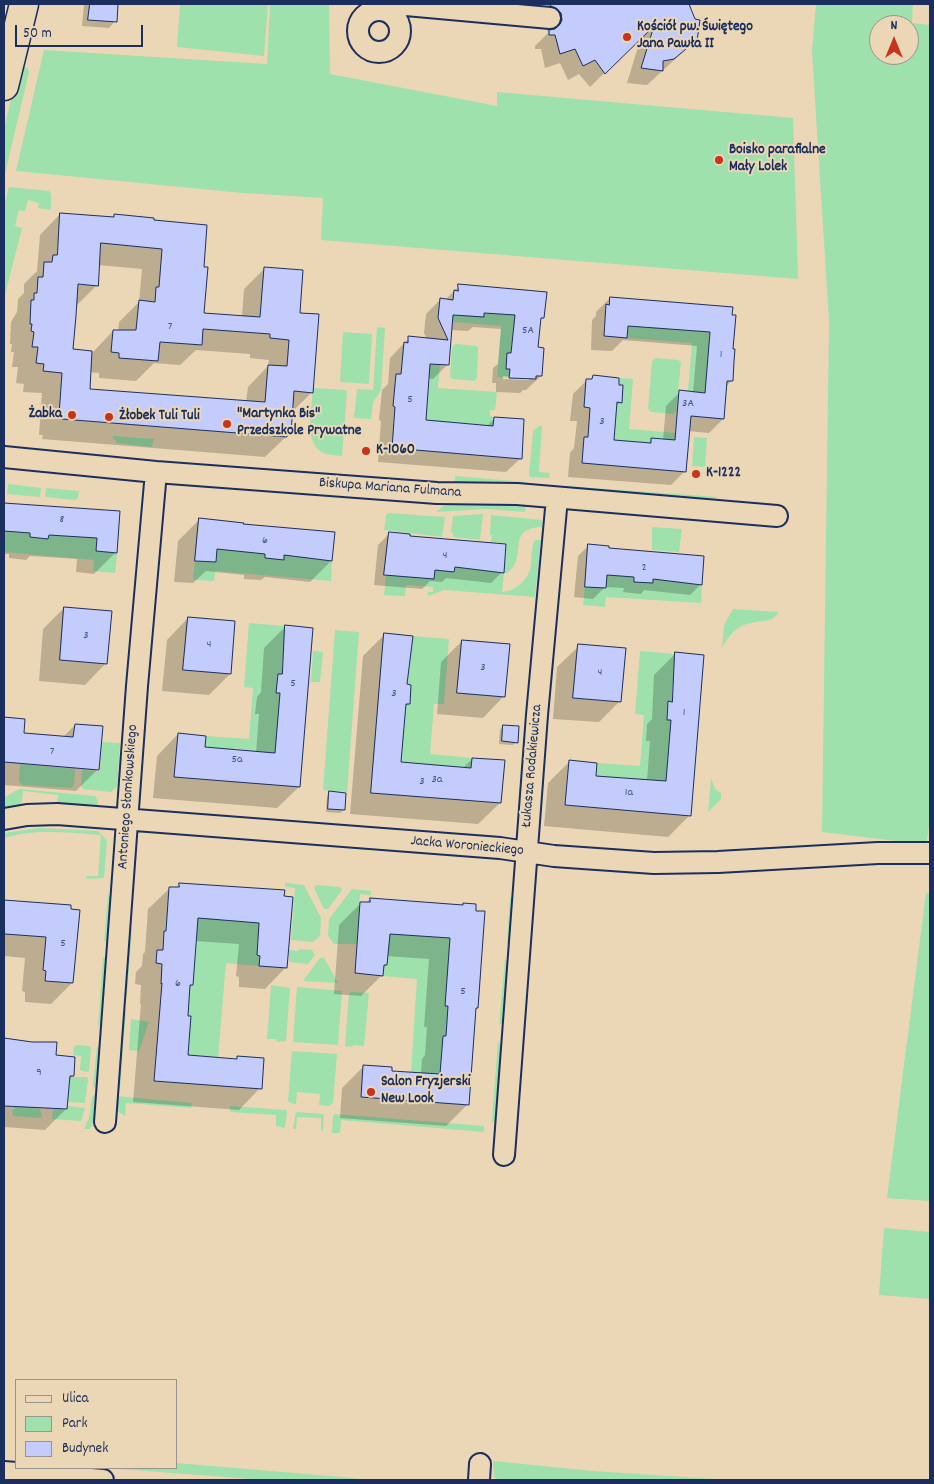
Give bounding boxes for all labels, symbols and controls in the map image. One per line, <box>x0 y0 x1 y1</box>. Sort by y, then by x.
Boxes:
scale bar <box>18 15 145 47</box>
north arrow <box>869 15 919 65</box>
text: N <box>891 16 897 36</box>
place label: Kościół pw. Świętego Jana Pawła II <box>637 19 753 54</box>
text: 50 m <box>23 23 52 45</box>
marker: Kościół pw. Świętego Jana Pawła II <box>621 31 633 43</box>
place label: Boisko parafialne Mały Lolek <box>729 142 826 177</box>
marker: Boisko parafialne Mały Lolek <box>713 154 725 166</box>
house number: 7 <box>168 320 172 334</box>
house number: 5A <box>522 324 534 338</box>
house number: 1 <box>720 348 722 362</box>
house number: 5 <box>407 393 413 407</box>
house number: 3A <box>682 397 694 411</box>
place label: Żabka <box>29 406 62 424</box>
place label: "Martynka Bis" Przedszkole Prywatne <box>237 406 361 441</box>
place label: Żłobek Tuli Tuli <box>119 408 200 426</box>
marker: Żabka <box>66 409 78 421</box>
marker: Żłobek Tuli Tuli <box>103 411 115 423</box>
house number: 3 <box>599 415 605 429</box>
marker: "Martynka Bis" Przedszkole Prywatne <box>221 418 233 430</box>
place label: K-1060 <box>376 442 415 460</box>
marker: K-1060 <box>360 445 372 457</box>
place label: K-1222 <box>706 465 741 483</box>
marker: K-1222 <box>690 468 702 480</box>
street label: Biskupa Mariana Fulmana <box>318 475 462 503</box>
house number: 8 <box>60 513 64 527</box>
house number: 6 <box>262 534 268 548</box>
house number: 4 <box>443 549 447 563</box>
house number: 2 <box>641 561 647 575</box>
house number: 3 <box>83 629 89 643</box>
house number: 4 <box>207 638 211 652</box>
house number: 3 <box>480 661 486 675</box>
house number: 4 <box>598 666 602 680</box>
house number: 5 <box>290 677 296 691</box>
house number: 3 <box>391 687 397 701</box>
street label: Łukasza Rodakiewicza <box>519 704 547 828</box>
house number: 1 <box>683 706 685 720</box>
street label: Antoniego Słomkowskiego <box>115 724 143 870</box>
house number: 7 <box>50 745 54 759</box>
house number: 5a <box>231 753 243 767</box>
house number: 3a <box>432 773 442 787</box>
house number: 3 <box>419 775 425 789</box>
house number: 1a <box>625 786 633 800</box>
street label: Jacka Woronieckiego <box>410 833 524 861</box>
house number: 5 <box>60 937 66 951</box>
house number: 6 <box>175 977 181 991</box>
house number: 5 <box>460 985 466 999</box>
house number: 9 <box>36 1066 42 1080</box>
place label: Salon Fryzjerski New Look <box>381 1074 471 1109</box>
marker: Salon Fryzjerski New Look <box>365 1086 377 1098</box>
legend <box>15 1379 178 1469</box>
text: Ulica <box>62 1388 89 1410</box>
text: Park <box>62 1413 88 1435</box>
text: Budynek <box>62 1438 108 1460</box>

